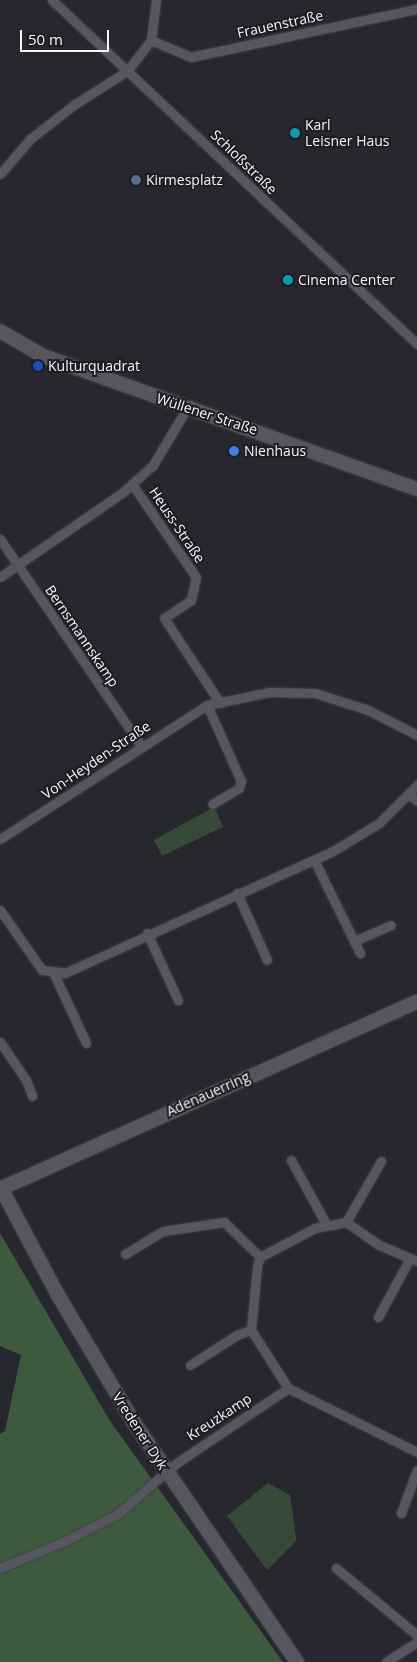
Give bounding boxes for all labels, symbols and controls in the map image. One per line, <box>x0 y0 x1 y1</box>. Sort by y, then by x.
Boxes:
street label: Frauenstraße <box>235 7 325 41</box>
scale bar <box>22 20 111 52</box>
text: 50 m <box>28 29 63 49</box>
place label: Karl Leisner Haus <box>305 117 390 150</box>
street label: Schloßstraße <box>207 126 281 198</box>
marker: Karl Leisner Haus <box>289 127 301 139</box>
place label: Kirmesplatz <box>146 172 223 188</box>
marker: Kirmesplatz <box>130 174 142 186</box>
place label: Cinema Center <box>298 272 395 288</box>
marker: Cinema Center <box>282 274 294 286</box>
place label: Kulturquadrat <box>48 358 140 374</box>
marker: Kulturquadrat <box>32 360 44 372</box>
street label: Wüllener Straße <box>154 390 260 438</box>
place label: Nienhaus <box>244 443 306 459</box>
marker: Nienhaus <box>228 445 240 457</box>
street label: Heuss-Straße <box>146 484 208 566</box>
street label: Bernsmannskamp <box>42 582 122 690</box>
street label: Von-Heyden-Straße <box>39 717 153 803</box>
street label: Adenauerring <box>164 1068 252 1120</box>
street label: Vredener Dyk <box>109 1389 171 1473</box>
street label: Kreuzkamp <box>183 1390 255 1444</box>

